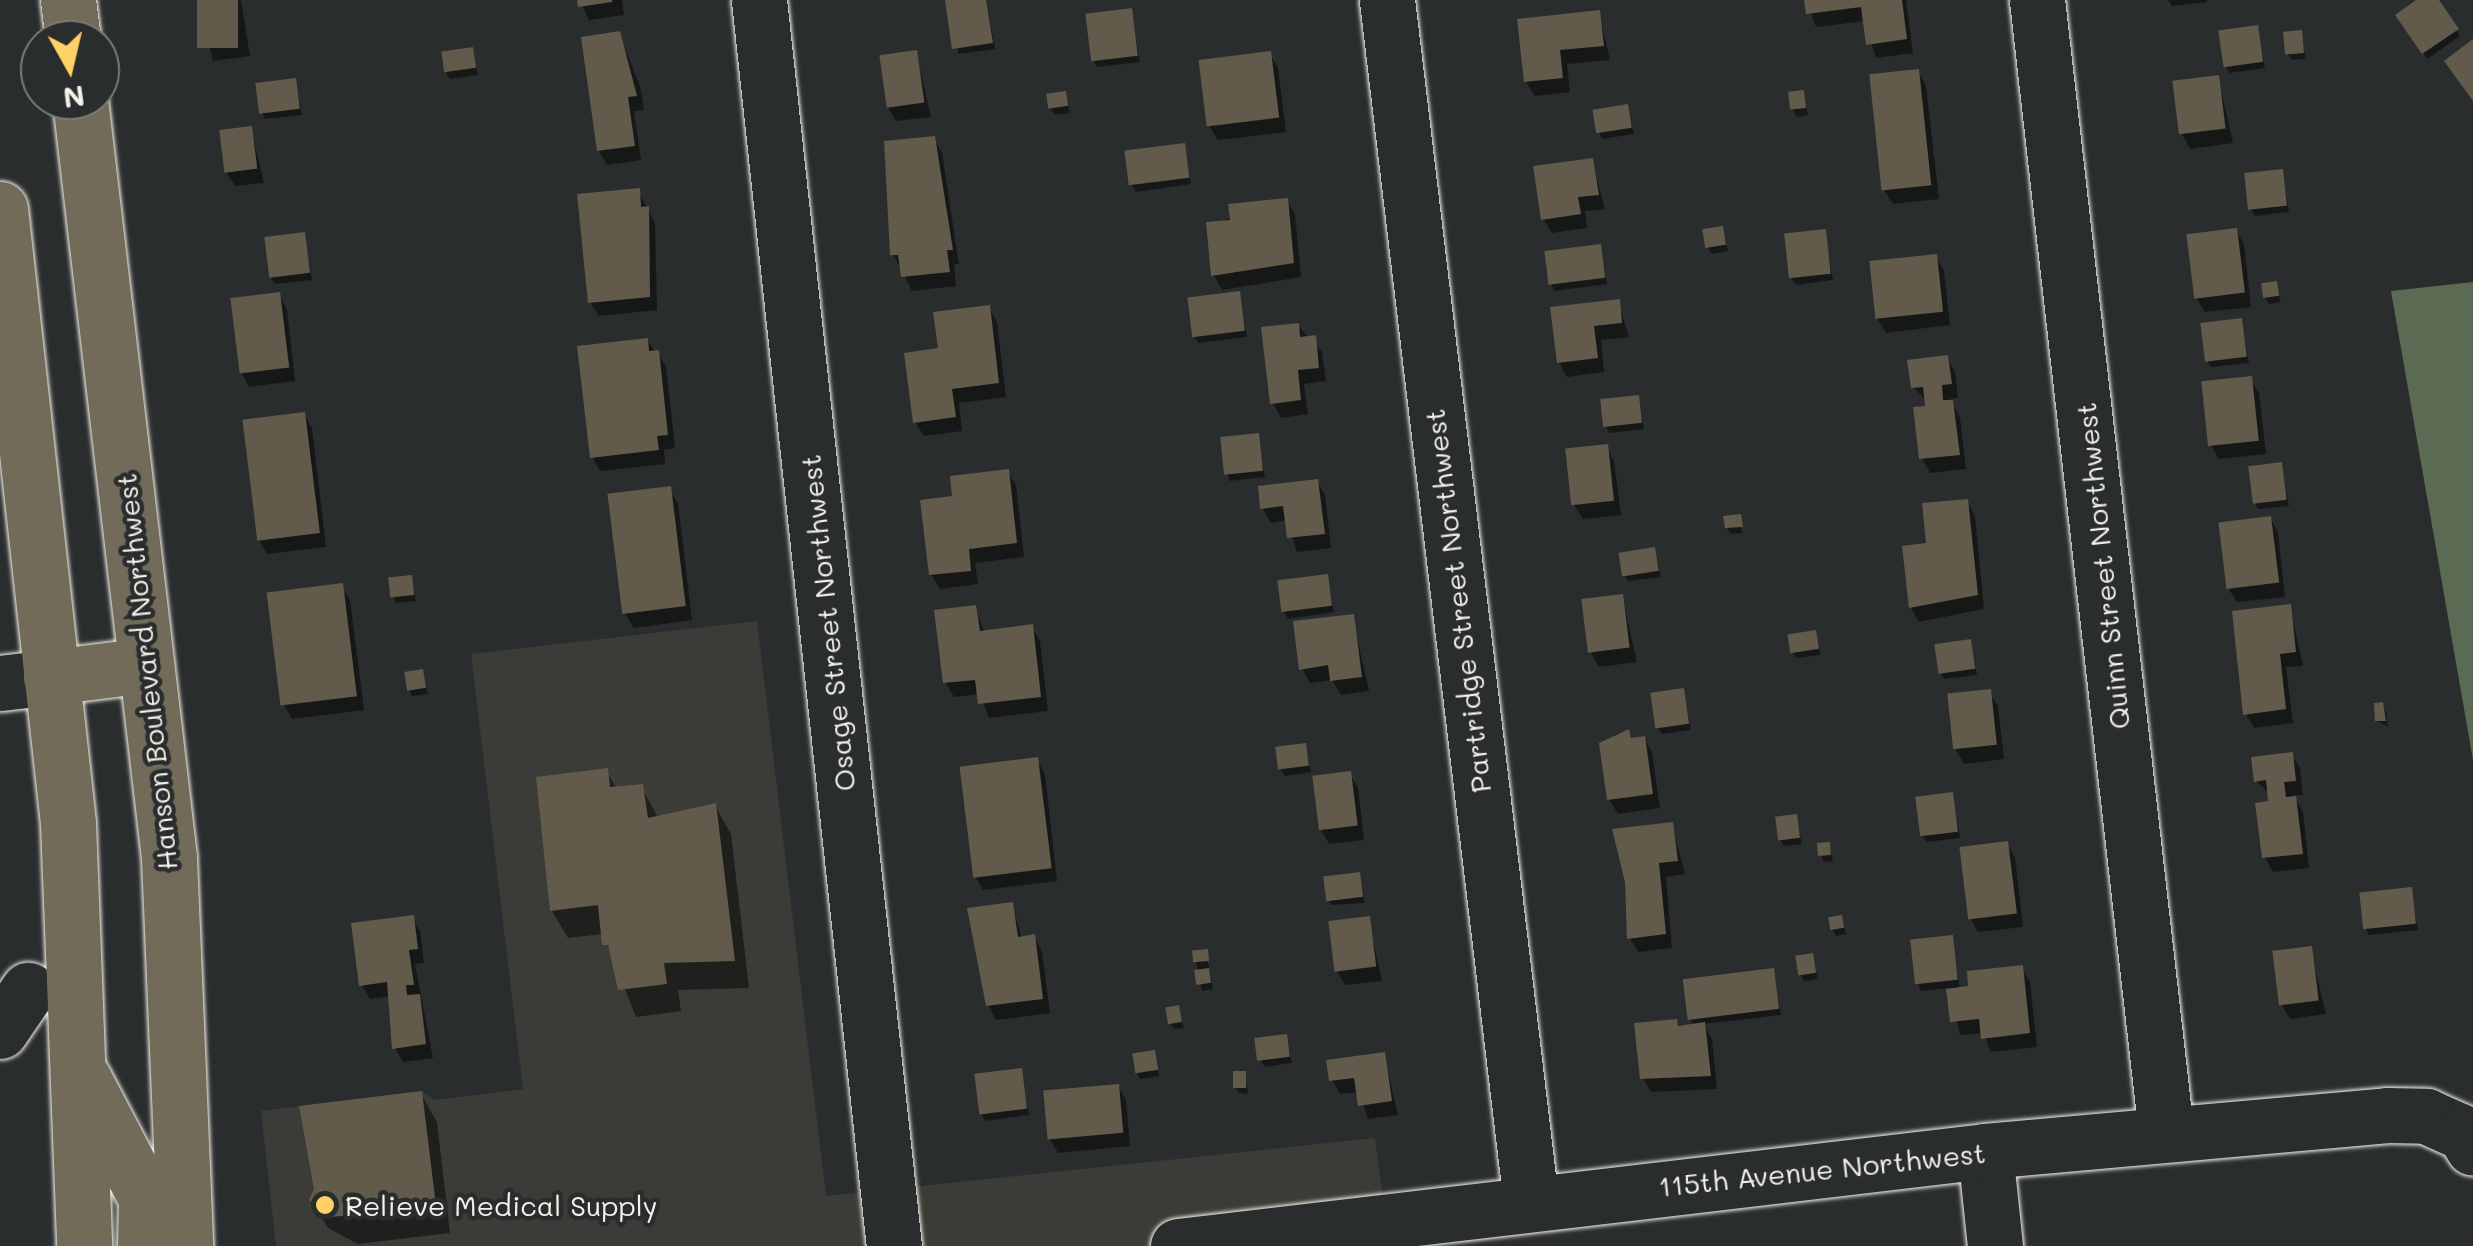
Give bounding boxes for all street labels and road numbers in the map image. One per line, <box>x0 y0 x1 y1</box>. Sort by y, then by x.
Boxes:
street label: Quinn Street Northwest <box>2068 401 2136 731</box>
street label: Partridge Street Northwest <box>1417 407 1497 795</box>
street label: Osage Street Northwest <box>793 453 861 793</box>
street label: Hanson Boulevard Northwest <box>108 472 184 872</box>
street label: 115th Avenue Northwest <box>1657 1135 1987 1203</box>

